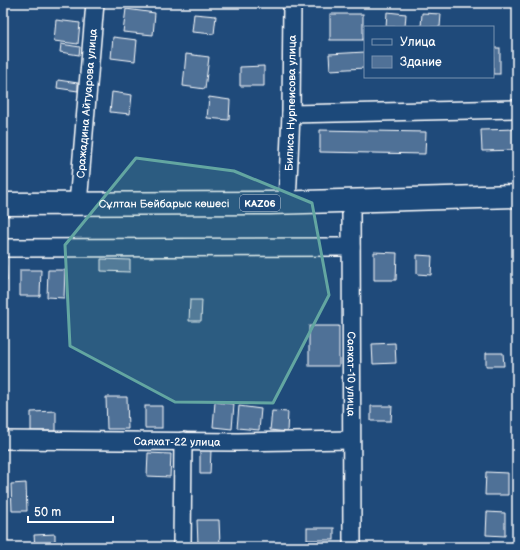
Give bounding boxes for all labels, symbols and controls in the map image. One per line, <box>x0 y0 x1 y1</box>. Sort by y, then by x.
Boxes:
legend <box>364 26 494 78</box>
street label: Сражадина Айтуарова улица <box>74 28 100 179</box>
street label: Билиса Нурпеисова улица <box>282 35 299 171</box>
text: Улица <box>400 35 436 50</box>
text: Здание <box>400 55 442 70</box>
road number: KAZ06 <box>240 195 280 211</box>
street label: Сұлтан Бейбарыс көшесі <box>99 197 229 211</box>
street label: Саяхат-10 улица <box>344 332 358 417</box>
street label: Саяхат-22 улица <box>133 435 221 449</box>
scale bar <box>28 498 113 524</box>
text: 50 m <box>34 505 61 520</box>

